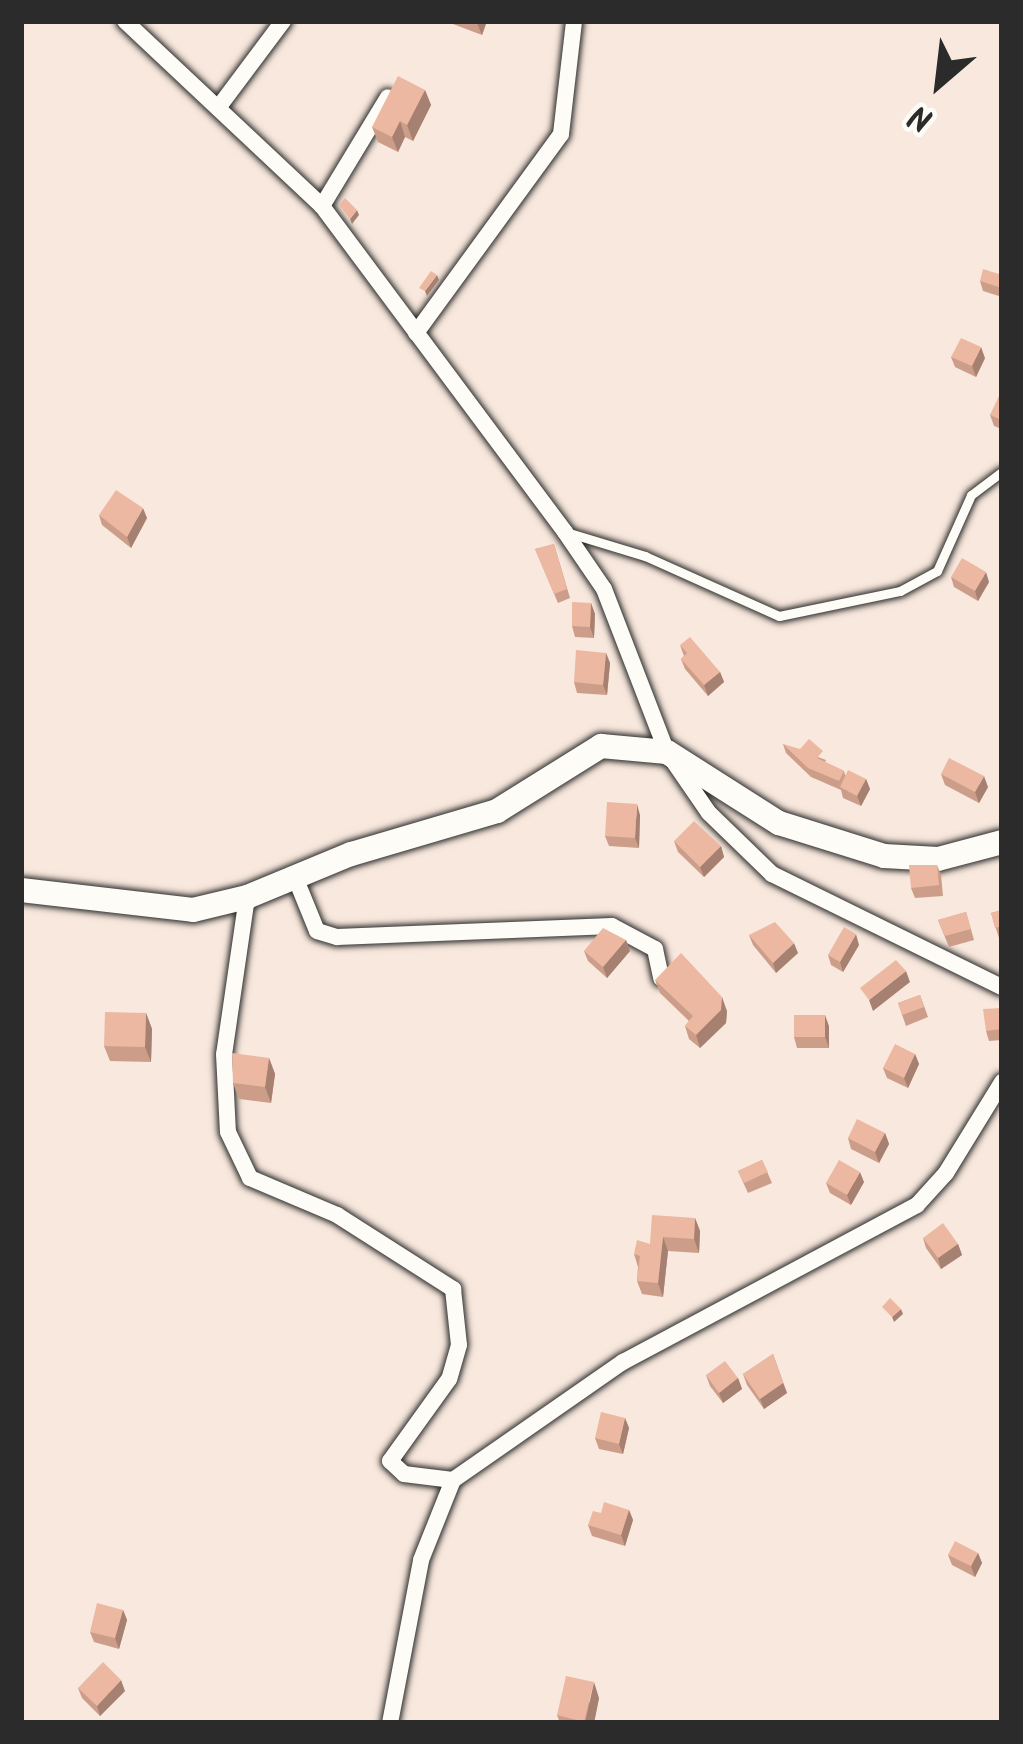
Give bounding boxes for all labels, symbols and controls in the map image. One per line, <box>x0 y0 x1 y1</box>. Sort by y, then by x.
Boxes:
north arrow <box>879 24 999 144</box>
text: N <box>900 88 944 145</box>

